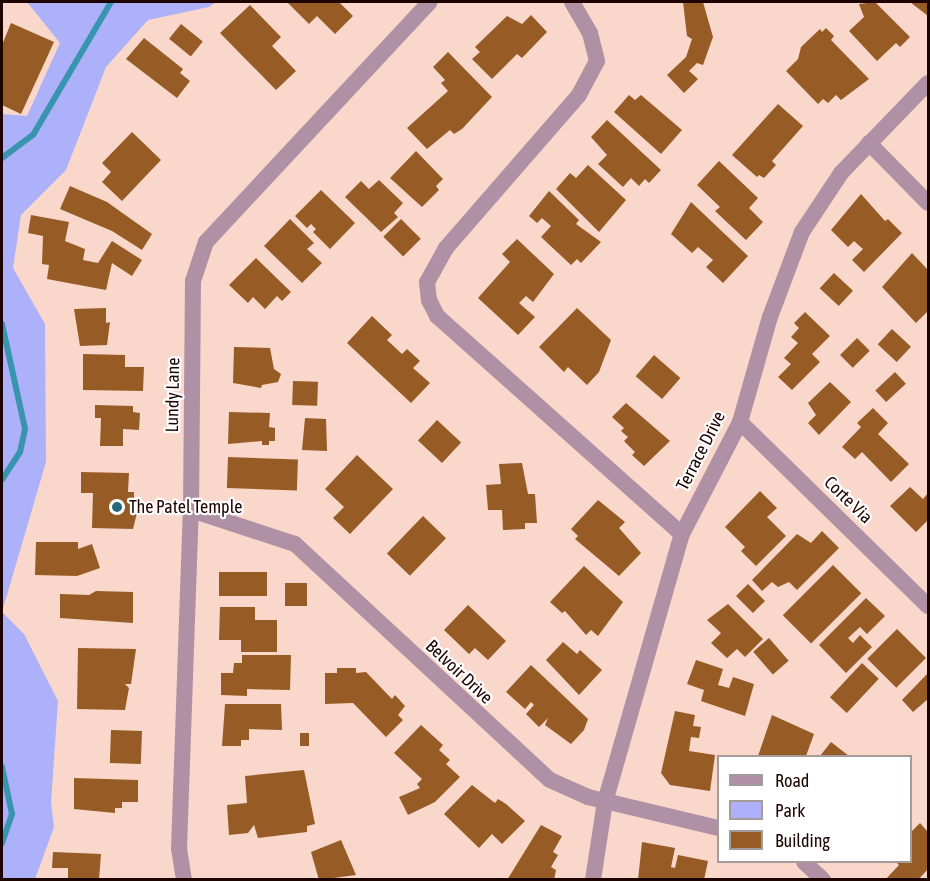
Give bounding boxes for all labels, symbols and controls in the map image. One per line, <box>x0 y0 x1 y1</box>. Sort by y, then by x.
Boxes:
street label: Lundy Lane <box>162 357 184 433</box>
street label: Terrace Drive <box>672 408 730 494</box>
street label: Corte Via <box>819 472 877 528</box>
place label: The Patel Temple <box>129 496 242 518</box>
marker: The Patel Temple <box>110 500 124 514</box>
street label: Belvoir Drive <box>421 636 497 708</box>
legend <box>717 755 912 863</box>
text: Road <box>775 770 809 791</box>
text: Park <box>775 800 805 821</box>
text: Building <box>775 830 830 851</box>

